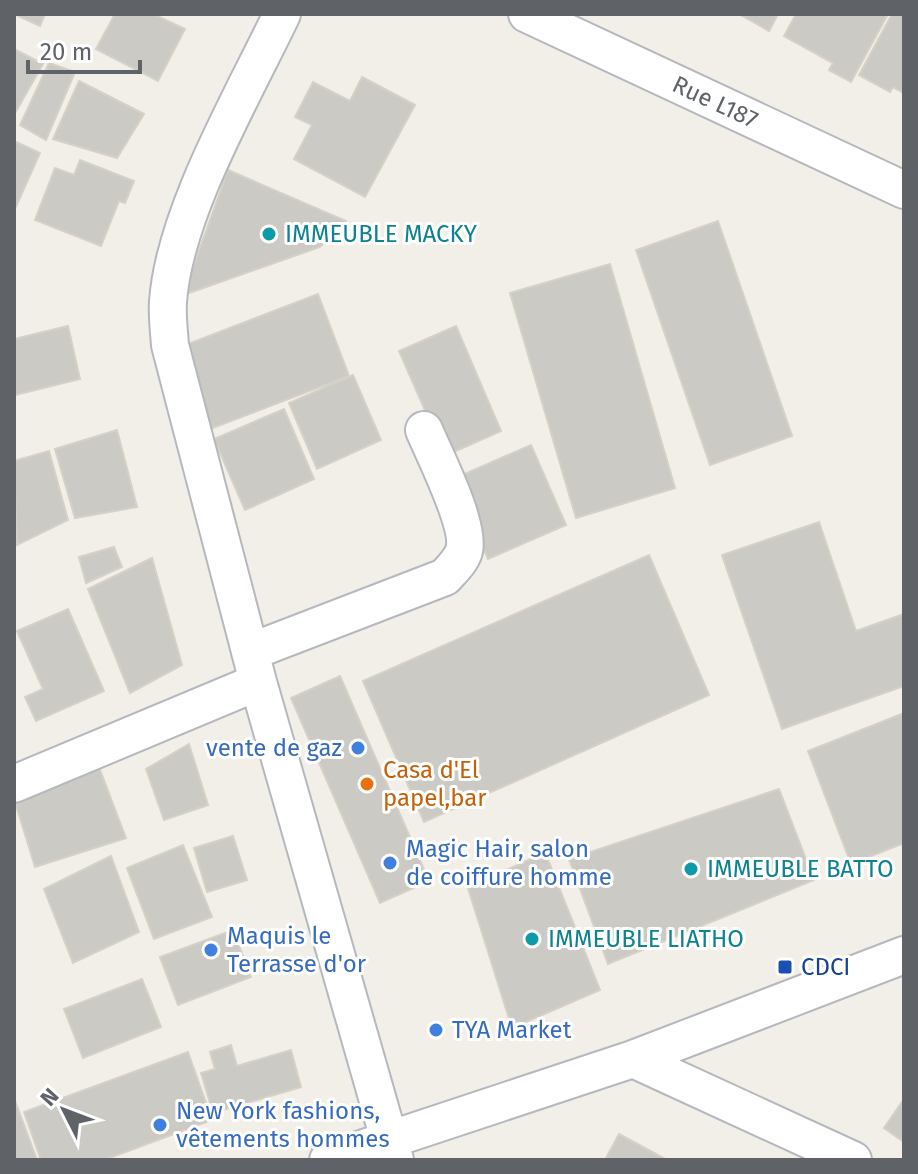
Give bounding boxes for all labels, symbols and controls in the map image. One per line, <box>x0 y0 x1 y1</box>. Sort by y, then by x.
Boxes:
scale bar <box>28 24 140 74</box>
text: 20 m <box>40 38 92 66</box>
street label: Rue L187 <box>668 70 762 134</box>
place label: IMMEUBLE MACKY <box>285 220 478 248</box>
marker: IMMEUBLE MACKY <box>260 225 278 243</box>
place label: vente de gaz <box>206 734 342 762</box>
marker: vente de gaz <box>349 739 367 757</box>
place label: Casa d'El papel,bar <box>383 756 487 812</box>
marker: Casa d'El papel,bar <box>358 775 376 793</box>
place label: Magic Hair, salon de coiffure homme <box>406 835 612 891</box>
marker: Magic Hair, salon de coiffure homme <box>381 854 399 872</box>
place label: IMMEUBLE BATTO <box>707 855 894 883</box>
marker: IMMEUBLE BATTO <box>682 860 700 878</box>
place label: Maquis le Terrasse d'or <box>227 922 367 978</box>
place label: IMMEUBLE LIATHO <box>548 925 744 953</box>
marker: IMMEUBLE LIATHO <box>523 930 541 948</box>
marker: Maquis le Terrasse d'or <box>202 941 220 959</box>
place label: CDCI <box>801 953 850 981</box>
marker: CDCI <box>776 958 794 976</box>
place label: TYA Market <box>452 1016 572 1044</box>
marker: TYA Market <box>427 1021 445 1039</box>
north arrow <box>24 1070 104 1150</box>
text: N <box>35 1082 64 1111</box>
place label: New York fashions, vêtements hommes <box>176 1097 390 1153</box>
marker: New York fashions, vêtements hommes <box>151 1116 169 1134</box>

